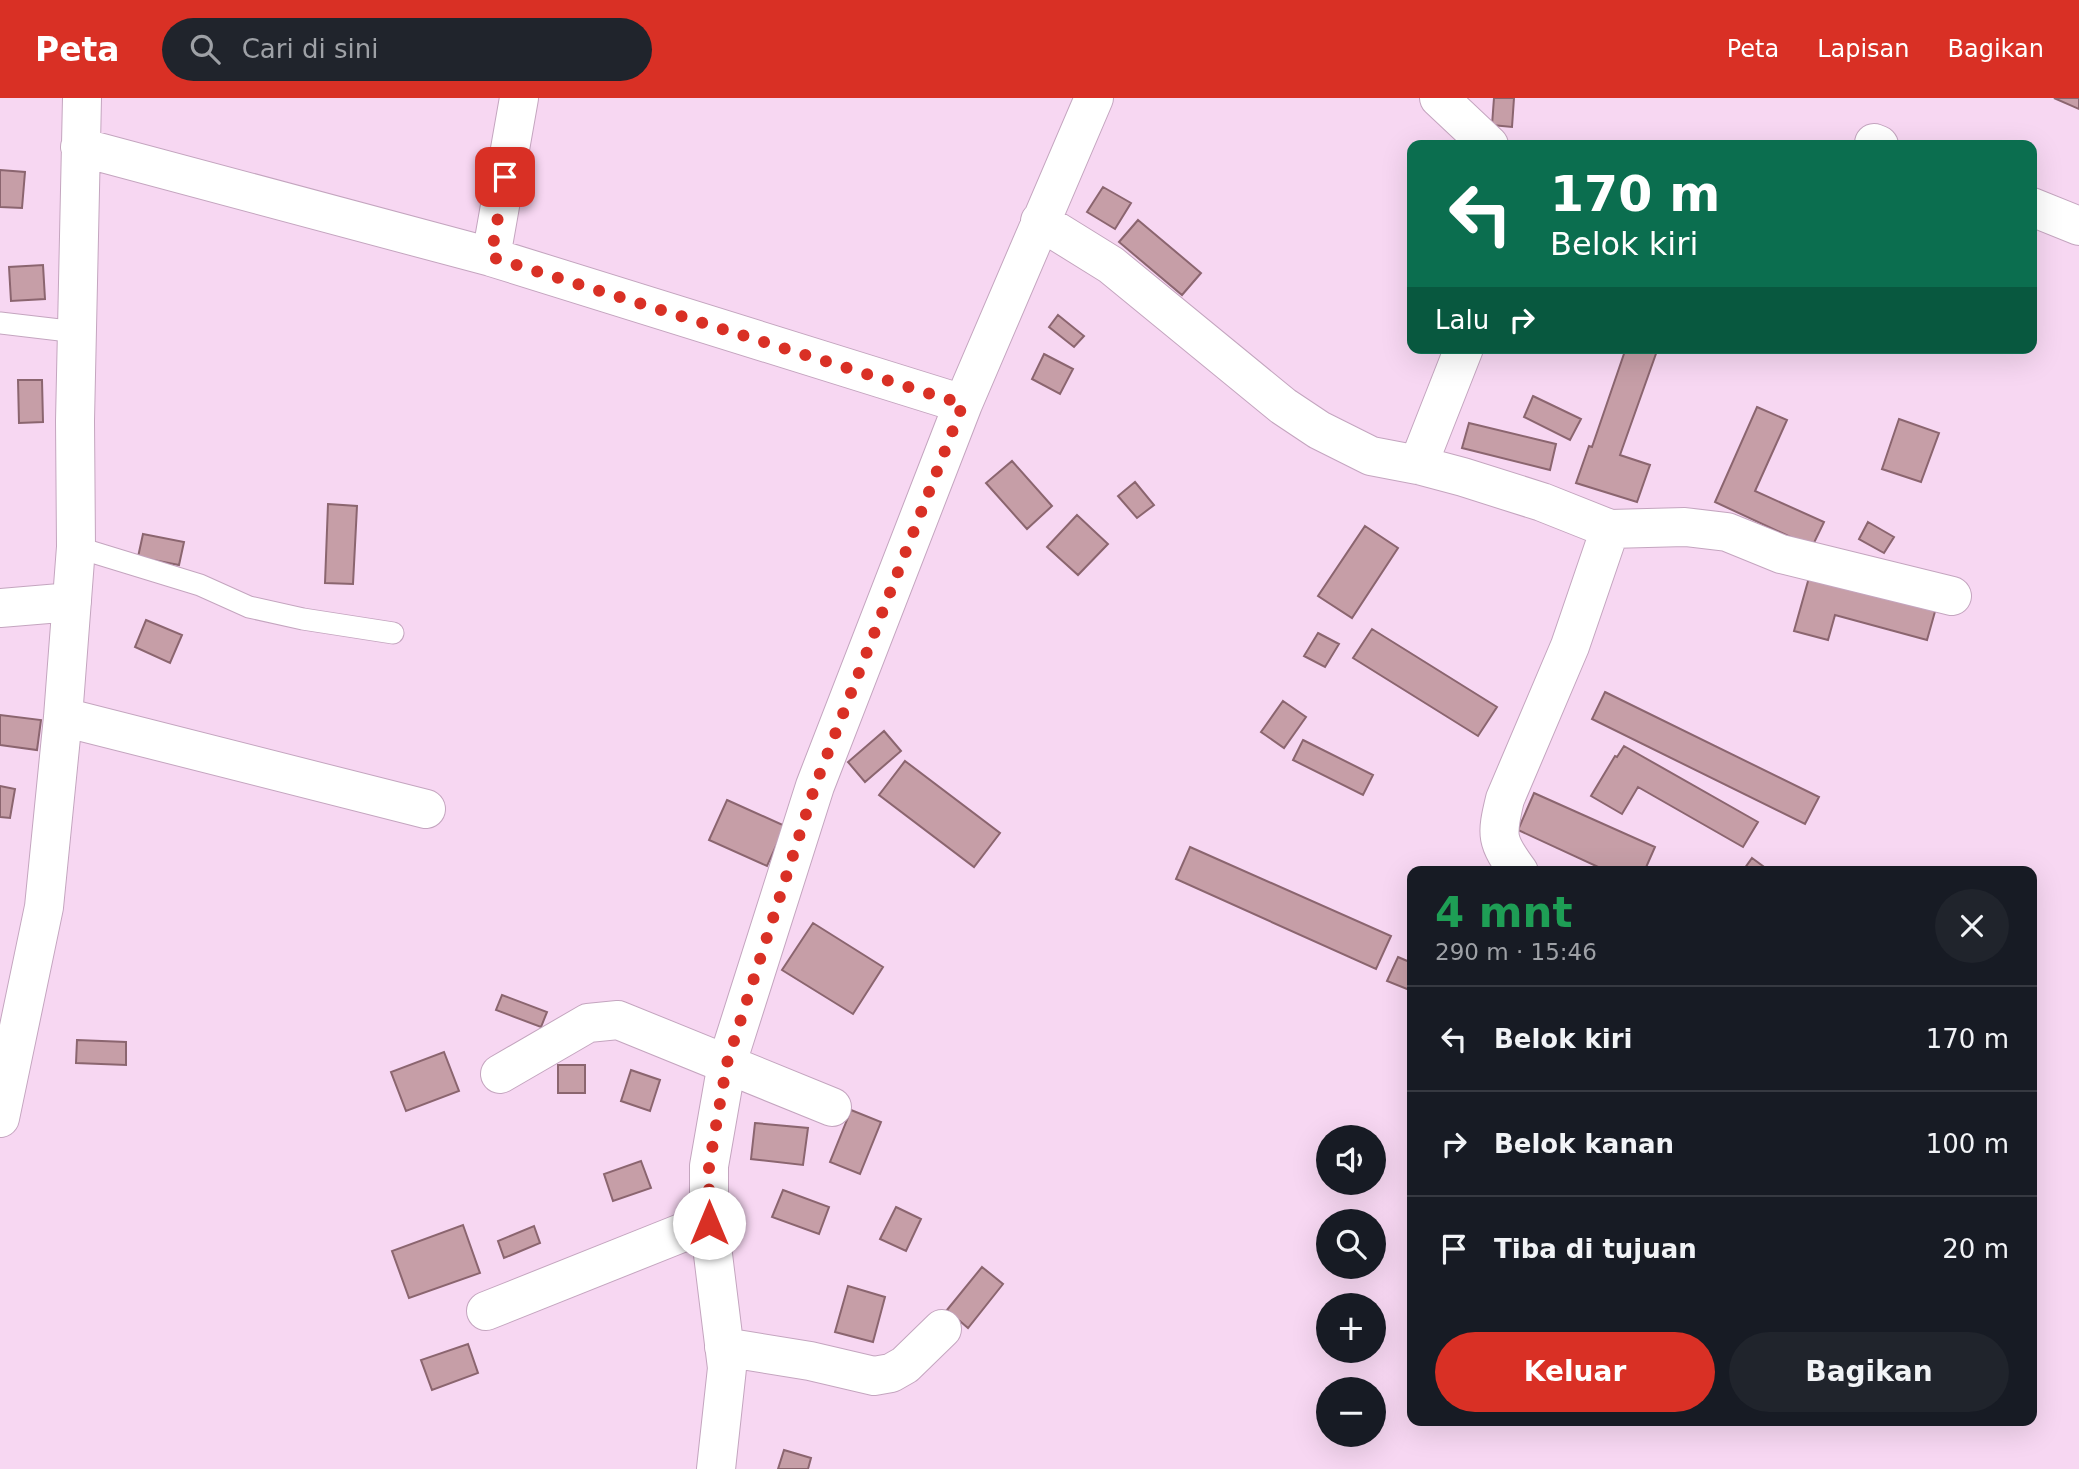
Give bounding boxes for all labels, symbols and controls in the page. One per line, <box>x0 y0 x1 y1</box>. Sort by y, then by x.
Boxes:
search box <box>162 18 652 81</box>
text: Peta <box>35 30 120 69</box>
icon: search <box>186 30 224 68</box>
text: Cari di sini <box>242 34 378 64</box>
text: Peta <box>1727 35 1779 63</box>
text: Lapisan <box>1817 35 1910 63</box>
text: Bagikan <box>1948 35 2044 63</box>
pin <box>475 147 535 207</box>
icon: arrive <box>486 158 524 196</box>
text: 170 m <box>1550 166 1720 223</box>
icon: left <box>1435 168 1526 259</box>
text: Belok kiri <box>1550 225 1698 263</box>
icon: right <box>1503 301 1541 339</box>
text: Lalu <box>1435 305 1489 335</box>
text: 4 mnt <box>1435 888 1573 937</box>
button: close <box>1935 889 2009 963</box>
text: 290 m · 15:46 <box>1435 939 1597 965</box>
icon: left <box>1435 1020 1473 1058</box>
text: Belok kiri <box>1494 1024 1633 1054</box>
text: 170 m <box>1926 1024 2009 1054</box>
map controls <box>1316 1125 1386 1447</box>
button: sound <box>1316 1125 1386 1195</box>
icon: right <box>1435 1125 1473 1163</box>
text: Belok kanan <box>1494 1129 1674 1159</box>
text: 100 m <box>1926 1129 2009 1159</box>
position arrow <box>672 1186 746 1260</box>
button: search <box>1316 1209 1386 1279</box>
icon: arrive <box>1435 1230 1473 1268</box>
text: Tiba di tujuan <box>1494 1234 1697 1264</box>
text: 20 m <box>1942 1234 2009 1264</box>
button: + <box>1316 1293 1386 1363</box>
button: Keluar <box>1435 1332 1715 1412</box>
button: Bagikan <box>1729 1332 2009 1412</box>
button: − <box>1316 1377 1386 1447</box>

